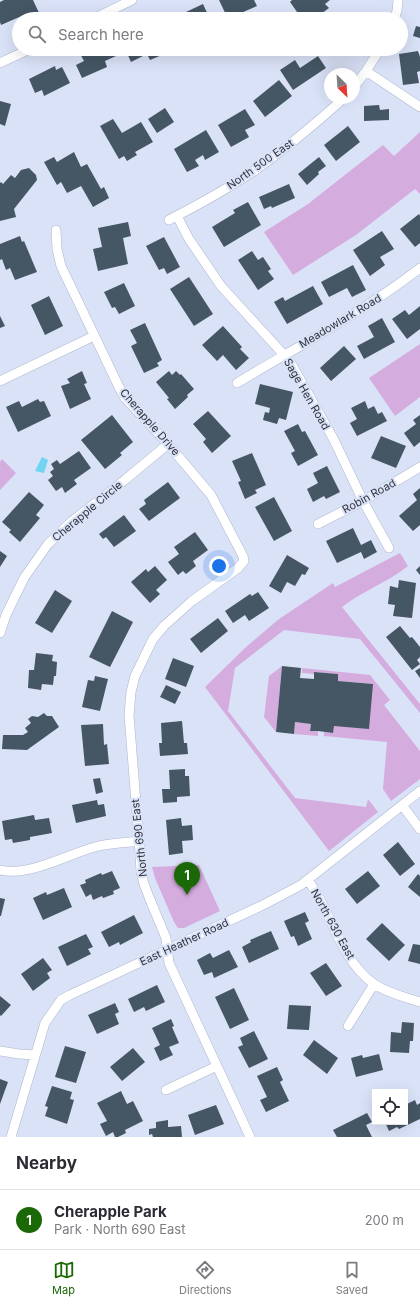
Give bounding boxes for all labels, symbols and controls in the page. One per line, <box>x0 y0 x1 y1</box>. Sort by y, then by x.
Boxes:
search box <box>12 12 408 56</box>
icon: search <box>26 23 48 45</box>
text: Search here <box>58 25 144 44</box>
north arrow <box>324 68 360 104</box>
street label: North 500 East <box>224 136 296 192</box>
street label: Meadowlark Road <box>296 291 384 351</box>
street label: Sage Hen Road <box>281 356 333 432</box>
street label: Cherapple Drive <box>117 386 183 458</box>
street label: Robin Road <box>340 476 398 516</box>
street label: Cherapple Circle <box>49 478 125 544</box>
your location <box>209 556 229 576</box>
street label: North 690 East <box>128 798 150 878</box>
pin: 1 <box>174 862 200 895</box>
street label: North 630 East <box>308 886 358 962</box>
street label: East Heather Road <box>137 915 231 969</box>
map controls <box>372 1089 408 1125</box>
button: locate <box>372 1089 408 1125</box>
text: Nearby <box>16 1153 77 1173</box>
text: Cherapple Park <box>54 1202 167 1221</box>
text: 1 <box>26 1212 32 1228</box>
text: 200 m <box>365 1212 404 1228</box>
text: Park · North 690 East <box>54 1221 185 1237</box>
tab: Map <box>52 1259 75 1297</box>
tab: Directions <box>179 1259 232 1297</box>
tab: Saved <box>336 1259 368 1297</box>

